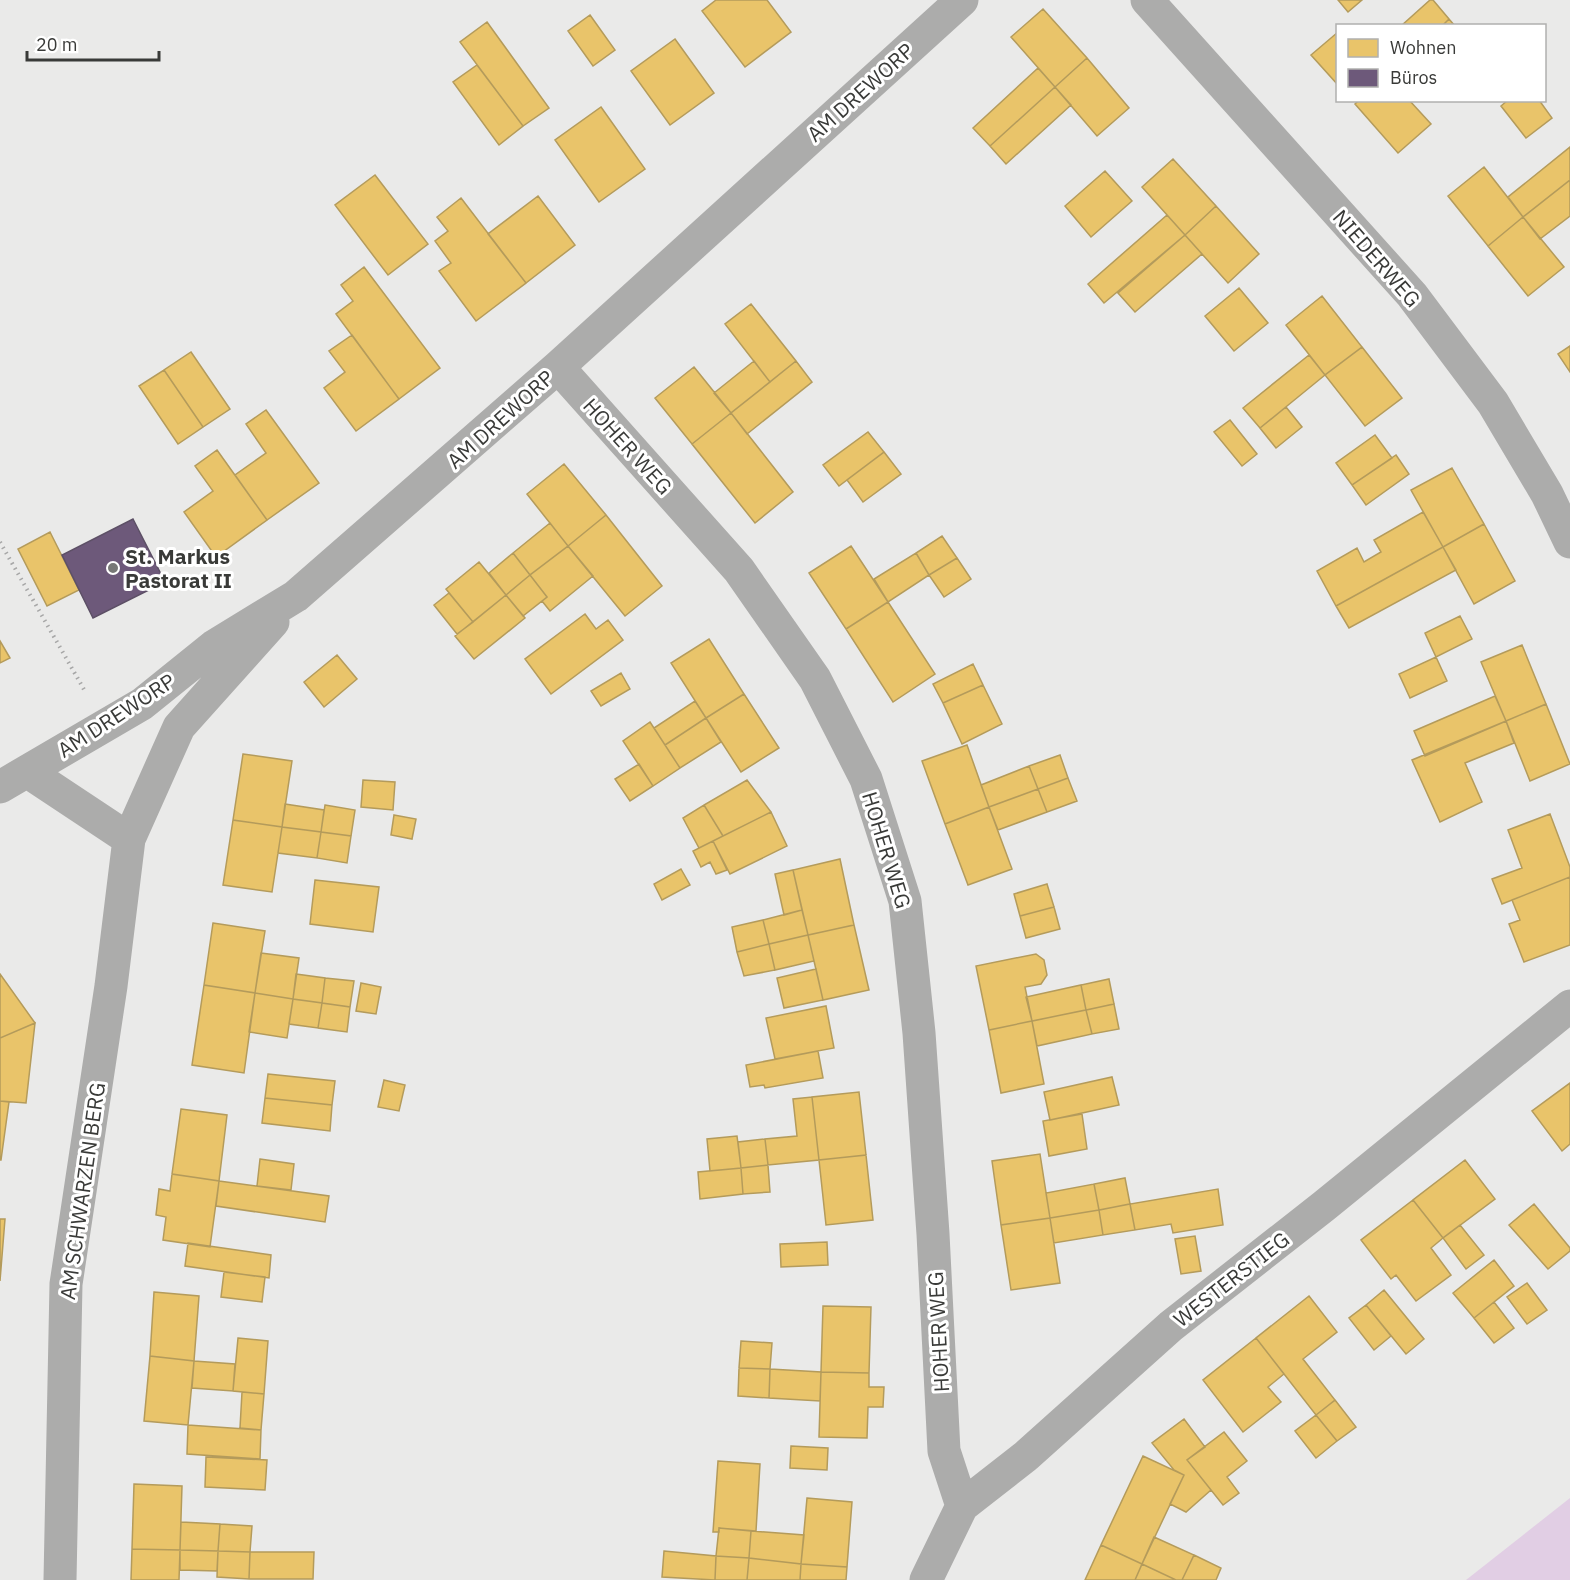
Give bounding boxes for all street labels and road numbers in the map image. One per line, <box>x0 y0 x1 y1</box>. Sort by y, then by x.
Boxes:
street label: AM DREWORP <box>800 36 920 148</box>
street label: NIEDERWEG <box>1327 203 1427 313</box>
street label: AM DREWORP <box>440 363 560 475</box>
street label: HOHER WEG <box>577 392 679 500</box>
street label: AM DREWORP <box>52 666 180 764</box>
street label: HOHER WEG <box>856 788 918 912</box>
street label: AM SCHWARZEN BERG <box>53 1081 111 1301</box>
street label: WESTERSTIEG <box>1167 1225 1295 1333</box>
street label: HOHER WEG <box>921 1271 955 1393</box>

